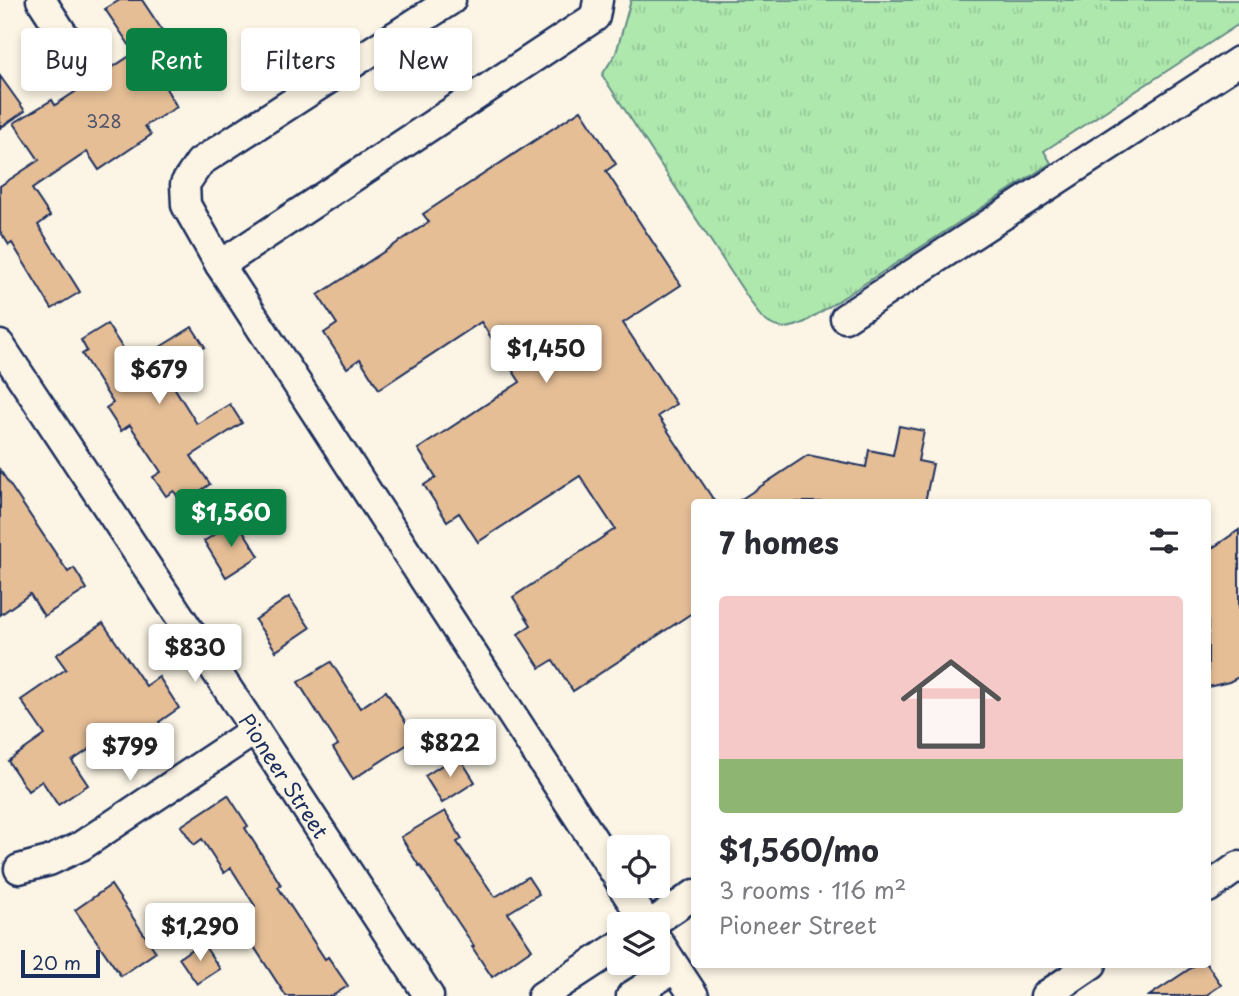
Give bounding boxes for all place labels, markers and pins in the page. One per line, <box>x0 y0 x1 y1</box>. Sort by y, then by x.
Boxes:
pin: $1,450 <box>489 326 603 385</box>
pin: $679 <box>118 346 200 406</box>
pin: $1,560 <box>174 490 288 549</box>
pin: $830 <box>154 624 236 684</box>
pin: $822 <box>409 720 491 779</box>
pin: $799 <box>89 724 171 783</box>
pin: $1,290 <box>143 904 257 963</box>

